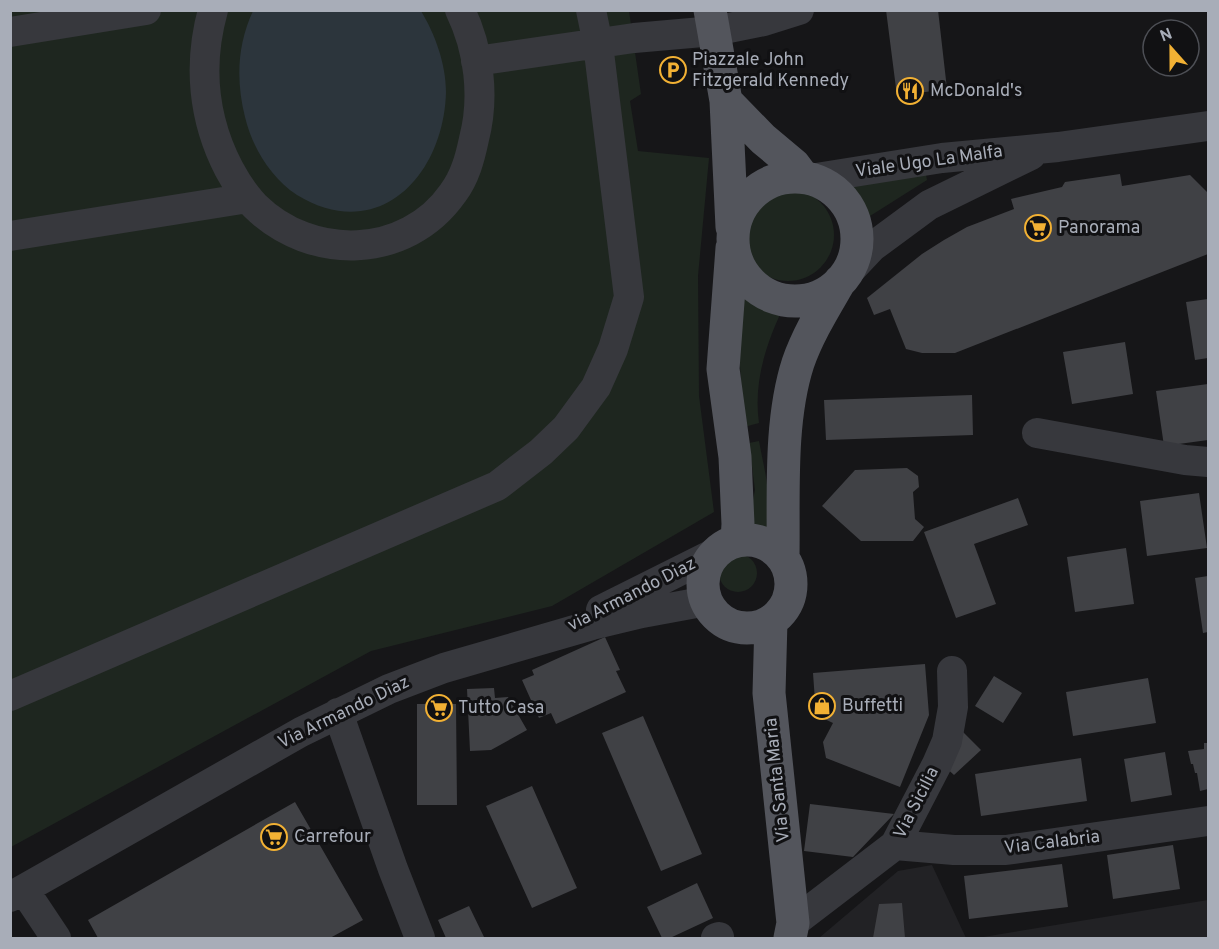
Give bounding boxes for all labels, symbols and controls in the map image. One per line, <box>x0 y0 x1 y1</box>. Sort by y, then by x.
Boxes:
north arrow <box>1141 18 1201 78</box>
text: N <box>1157 24 1175 47</box>
place label: Piazzale John Fitzgerald Kennedy <box>692 49 849 93</box>
parking icon: Piazzale John Fitzgerald Kennedy <box>658 55 688 85</box>
restaurant icon: McDonald's <box>895 76 925 106</box>
place label: McDonald's <box>930 80 1022 103</box>
street label: Viale Ugo La Malfa <box>854 140 1004 184</box>
supermarket icon: Panorama <box>1023 213 1053 243</box>
place label: Panorama <box>1058 217 1140 240</box>
street label: via Armando Diaz <box>564 553 700 637</box>
street label: Via Armando Diaz <box>274 671 414 755</box>
shop icon: Buffetti <box>807 691 837 721</box>
supermarket icon: Tutto Casa <box>424 693 454 723</box>
place label: Buffetti <box>842 695 903 718</box>
place label: Tutto Casa <box>458 697 544 720</box>
street label: Via Santa Maria <box>760 717 796 843</box>
street label: Via Sicilia <box>889 763 945 843</box>
supermarket icon: Carrefour <box>259 822 289 852</box>
place label: Carrefour <box>294 826 371 849</box>
street label: Via Calabria <box>1003 826 1101 860</box>

